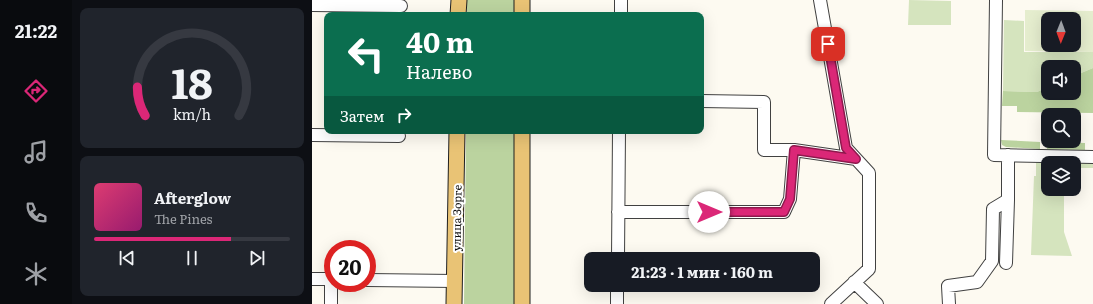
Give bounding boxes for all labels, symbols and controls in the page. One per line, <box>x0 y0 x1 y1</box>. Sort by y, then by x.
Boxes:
north arrow <box>1041 12 1081 52</box>
map controls <box>1041 12 1081 196</box>
text: 21:22 <box>15 17 57 44</box>
text: 40 m <box>406 20 474 62</box>
pin <box>811 27 845 61</box>
icon: left <box>340 28 392 80</box>
icon: arrive <box>817 33 839 55</box>
text: 18 <box>171 50 213 112</box>
text: Налево <box>406 58 472 85</box>
button: sound <box>1041 60 1081 100</box>
icon: directions <box>22 77 50 105</box>
text: km/h <box>173 103 212 124</box>
text: Затем <box>340 104 385 127</box>
icon: right <box>393 104 415 126</box>
button: search <box>1041 108 1081 148</box>
icon: music <box>22 138 50 166</box>
button: layers <box>1041 156 1081 196</box>
street label: улица Зорге <box>447 184 465 251</box>
text: Afterglow <box>154 186 231 209</box>
position arrow <box>688 191 730 233</box>
icon: phone <box>22 199 50 227</box>
text: The Pines <box>154 209 212 228</box>
speed limit sign: 20 <box>324 240 376 292</box>
icon: previous <box>116 247 138 269</box>
icon: pause <box>181 247 203 269</box>
icon: next <box>246 247 268 269</box>
icon: climate <box>22 260 50 288</box>
text: 21:23 · 1 мин · 160 m <box>631 260 773 283</box>

